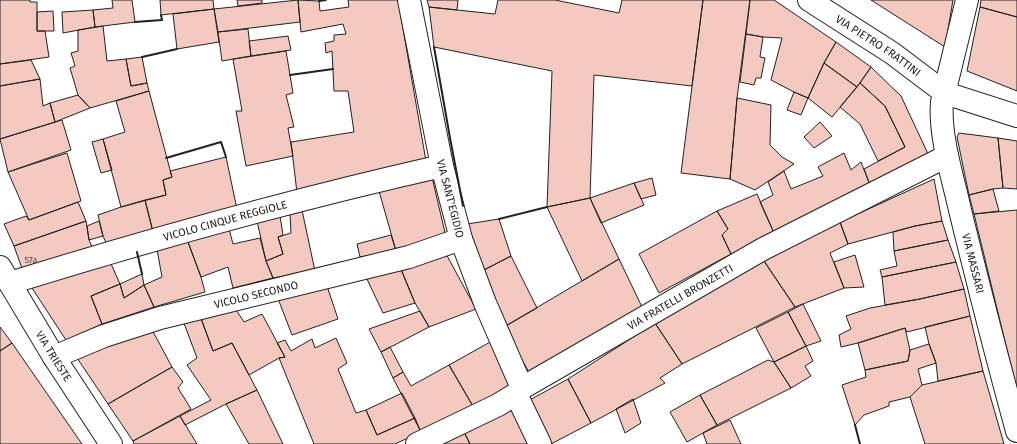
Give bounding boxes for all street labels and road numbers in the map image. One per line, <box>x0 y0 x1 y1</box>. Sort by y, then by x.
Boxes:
street label: VIA PIETRO FRATTINI <box>833 12 924 79</box>
street label: VIA SANT'EGIDIO <box>434 158 467 239</box>
street label: VICOLO CINQUE REGGIOLE <box>162 197 288 244</box>
street label: VIA MASSARI <box>959 232 987 295</box>
street label: VIA FRATELLI BRONZETTI <box>625 261 735 332</box>
street label: VICOLO SECONDO <box>213 278 299 311</box>
street label: VIA TRIESTE <box>33 328 75 384</box>

